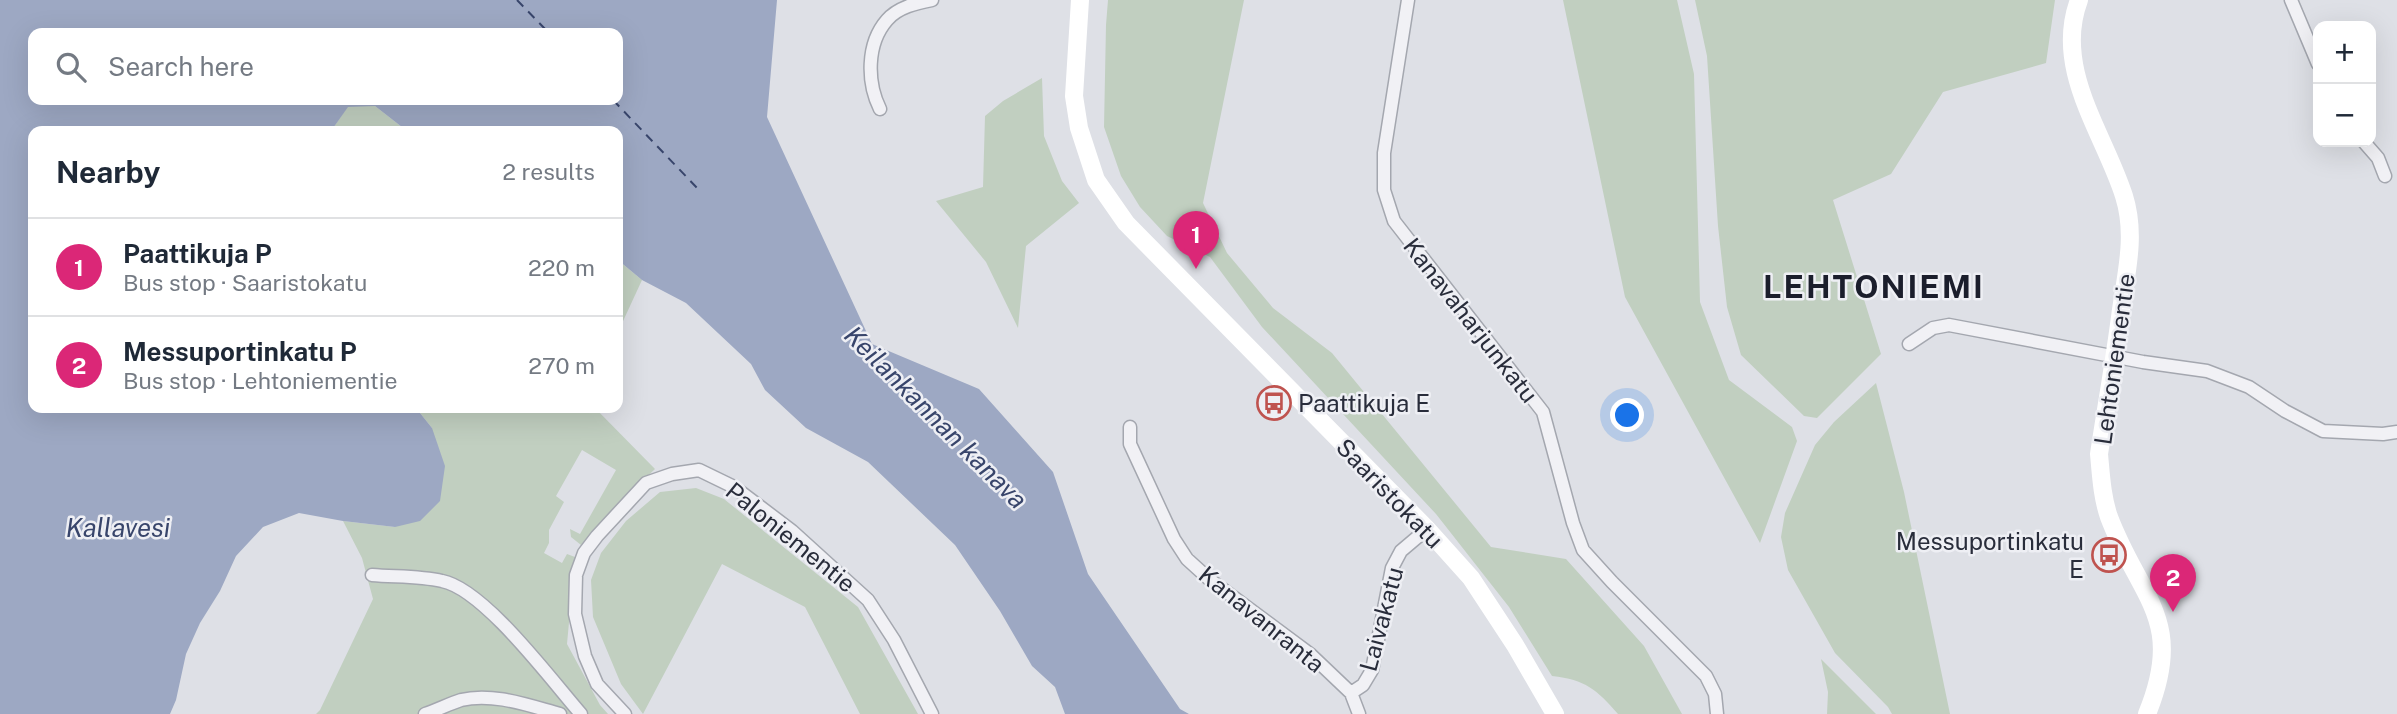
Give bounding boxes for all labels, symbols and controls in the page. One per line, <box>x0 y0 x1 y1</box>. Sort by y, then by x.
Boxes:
map controls <box>2313 21 2376 147</box>
button: + <box>2313 21 2376 84</box>
search box <box>28 28 623 105</box>
icon: search <box>52 48 90 86</box>
text: Search here <box>108 51 254 82</box>
button: − <box>2313 84 2376 147</box>
text: Nearby <box>56 154 160 190</box>
text: 2 results <box>502 158 595 185</box>
pin: 1 <box>1173 211 1219 269</box>
street label: Kanavaharjunkatu <box>1398 232 1544 408</box>
text: Paattikuja P <box>123 238 272 269</box>
text: 1 <box>74 254 84 281</box>
text: 220 m <box>528 254 595 281</box>
district label: LEHTONIEMI <box>1763 268 1985 305</box>
text: Bus stop · Saaristokatu <box>123 269 367 296</box>
street label: Lehtoniementie <box>2088 271 2140 447</box>
water label: Keilankannan kanava <box>838 319 1034 515</box>
text: Messuportinkatu P <box>123 336 357 367</box>
text: 2 <box>72 352 86 379</box>
text: 270 m <box>528 352 595 379</box>
text: Bus stop · Lehtoniementie <box>123 367 397 394</box>
bus stop icon: Paattikuja E <box>1255 384 1293 422</box>
place label: Paattikuja E <box>1298 389 1430 417</box>
your location <box>1610 398 1644 432</box>
street label: Saaristokatu <box>1331 432 1449 554</box>
street label: Paloniementie <box>721 476 861 598</box>
water label: Kallavesi <box>66 512 171 543</box>
place label: Messuportinkatu E <box>1896 527 2084 583</box>
bus stop icon: Messuportinkatu E <box>2090 536 2128 574</box>
pin: 2 <box>2150 554 2196 612</box>
street label: Kanavanranta <box>1194 560 1330 678</box>
street label: Laivakatu <box>1354 564 1408 674</box>

